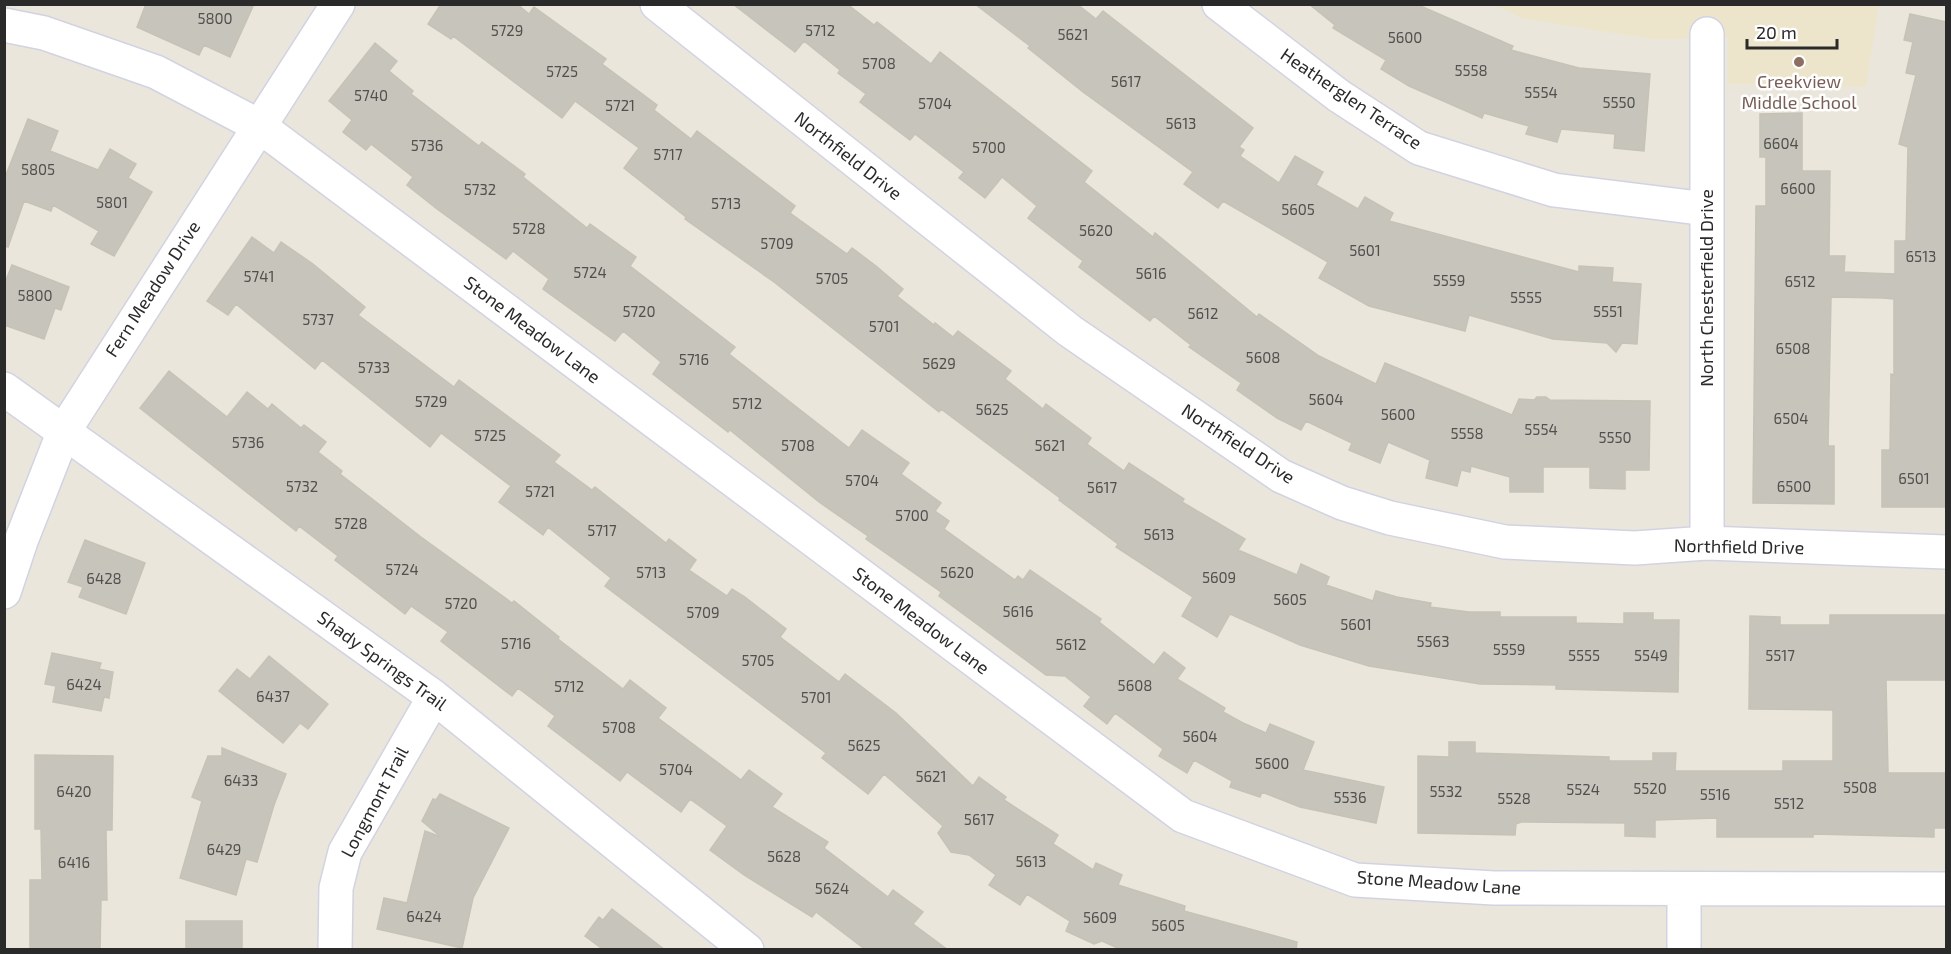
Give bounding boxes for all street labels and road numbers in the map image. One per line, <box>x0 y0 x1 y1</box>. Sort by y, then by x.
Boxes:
street label: Heatherglen Terrace <box>1277 43 1426 154</box>
street label: Northfield Drive <box>790 106 907 204</box>
street label: North Chesterfield Drive <box>1695 189 1717 387</box>
street label: Fern Meadow Drive <box>100 216 204 361</box>
street label: Stone Meadow Lane <box>460 271 605 388</box>
street label: Northfield Drive <box>1178 398 1299 488</box>
street label: Northfield Drive <box>1674 534 1804 558</box>
street label: Stone Meadow Lane <box>849 562 994 679</box>
street label: Shady Springs Trail <box>313 606 452 715</box>
street label: Longmont Trail <box>336 742 413 861</box>
street label: Stone Meadow Lane <box>1356 865 1522 899</box>

